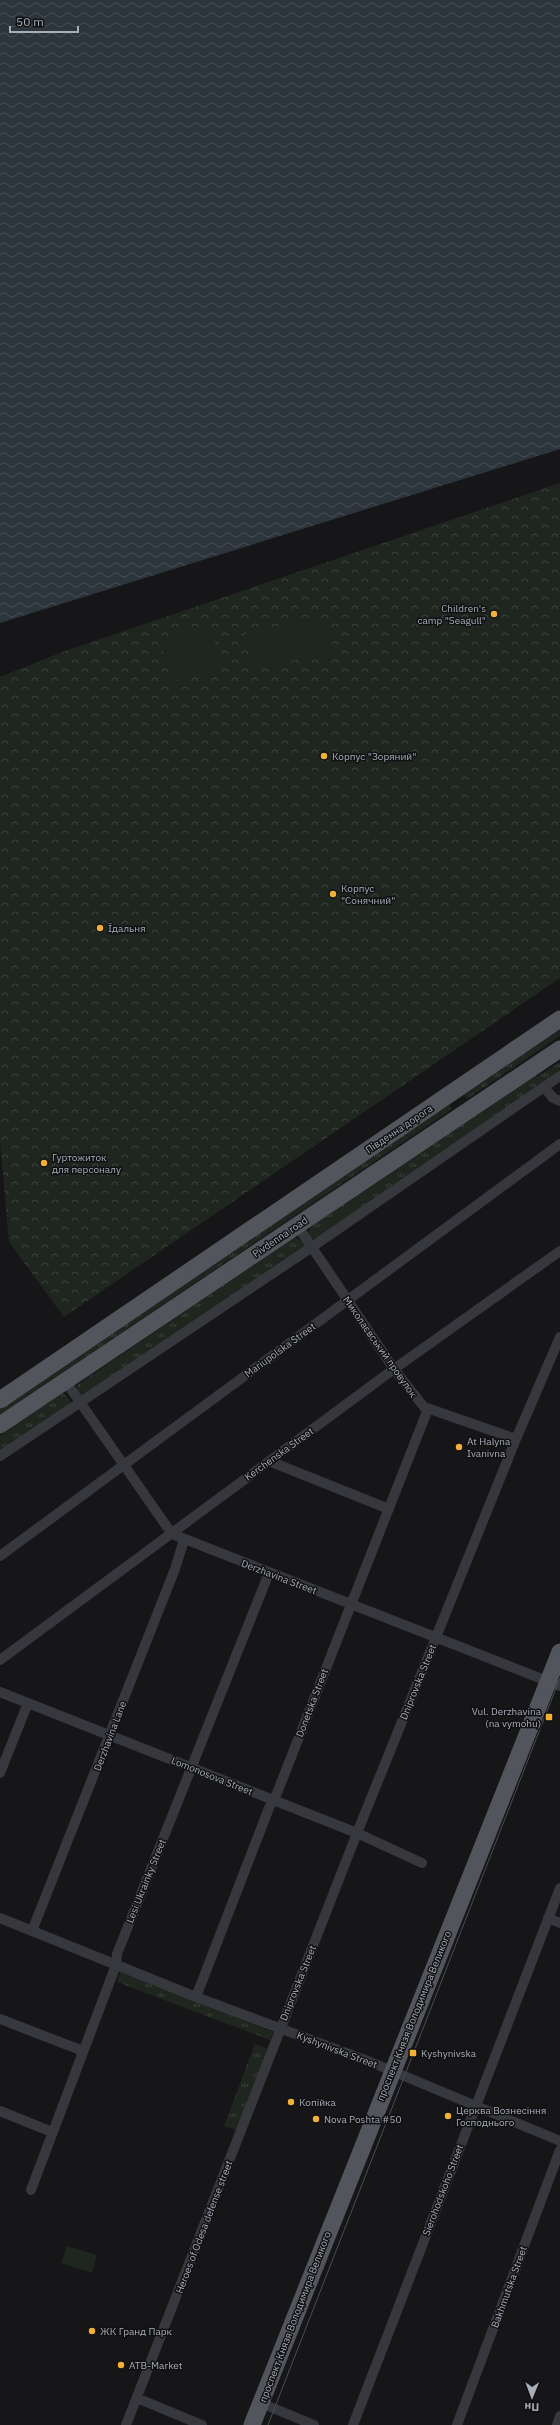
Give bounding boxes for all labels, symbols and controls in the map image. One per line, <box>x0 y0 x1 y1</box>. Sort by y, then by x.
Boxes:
scale bar <box>10 8 78 34</box>
text: 50 m <box>16 14 44 29</box>
place label: Children's camp "Seagull" <box>417 602 486 627</box>
marker: Children's camp "Seagull" <box>489 609 499 619</box>
place label: Корпус "Зоряний" <box>332 750 416 763</box>
marker: Корпус "Зоряний" <box>319 751 329 761</box>
place label: Корпус "Сонячний" <box>341 882 395 907</box>
marker: Корпус "Сонячний" <box>328 889 338 899</box>
place label: Їдальня <box>108 922 146 935</box>
marker: Їдальня <box>95 923 105 933</box>
street label: Південна дорога <box>363 1101 436 1156</box>
place label: Гуртожиток для персоналу <box>52 1151 121 1176</box>
marker: Гуртожиток для персоналу <box>39 1158 49 1168</box>
street label: Pivdenna road <box>250 1214 310 1260</box>
street label: Миколаєвський провулок <box>340 1294 420 1401</box>
street label: Mariupolska Street <box>242 1320 318 1380</box>
street label: Kerchenska Street <box>242 1424 317 1483</box>
place label: At Halyna Ivanivna <box>467 1435 511 1460</box>
marker: At Halyna Ivanivna <box>454 1442 464 1452</box>
street label: Derzhavina Street <box>239 1557 319 1598</box>
street label: Dniprovska Street <box>397 1642 439 1722</box>
street label: Donetska Street <box>293 1667 331 1739</box>
street label: Derzhavina Lane <box>91 1699 129 1773</box>
place label: Vul. Derzhavina (na vymohu) <box>472 1705 542 1730</box>
marker: Vul. Derzhavina (na vymohu) <box>544 1712 554 1722</box>
street label: Lomonosova Street <box>169 1754 255 1798</box>
street label: Lesi Ukrainky Street <box>123 1837 169 1925</box>
street label: проспект Князя Володимира Великого <box>374 1929 454 2103</box>
street label: Dniprovska Street <box>277 1943 319 2023</box>
street label: Kyshynivska Street <box>295 2029 379 2071</box>
place label: Kyshynivska <box>421 2047 477 2060</box>
marker: Kyshynivska <box>408 2048 418 2058</box>
place label: Копійка <box>299 2096 336 2109</box>
marker: Копійка <box>286 2097 296 2107</box>
place label: Церква Вознесіння Господнього <box>456 2104 546 2129</box>
marker: Церква Вознесіння Господнього <box>443 2111 453 2121</box>
place label: Nova Poshta #50 <box>324 2113 401 2126</box>
marker: Nova Poshta #50 <box>311 2114 321 2124</box>
street label: Sierohodskoho Street <box>420 2142 467 2237</box>
street label: Heroes of Odesa defense street <box>173 2158 236 2295</box>
street label: проспект Князя Володимира Великого <box>256 2229 334 2404</box>
street label: Bakhmutska Street <box>488 2244 530 2330</box>
place label: ЖК Гранд Парк <box>100 2325 173 2338</box>
marker: ЖК Гранд Парк <box>87 2326 97 2336</box>
place label: ATB-Market <box>129 2359 183 2372</box>
marker: ATB-Market <box>116 2360 126 2370</box>
north arrow <box>512 2377 552 2417</box>
text: Пн <box>524 2400 539 2414</box>

